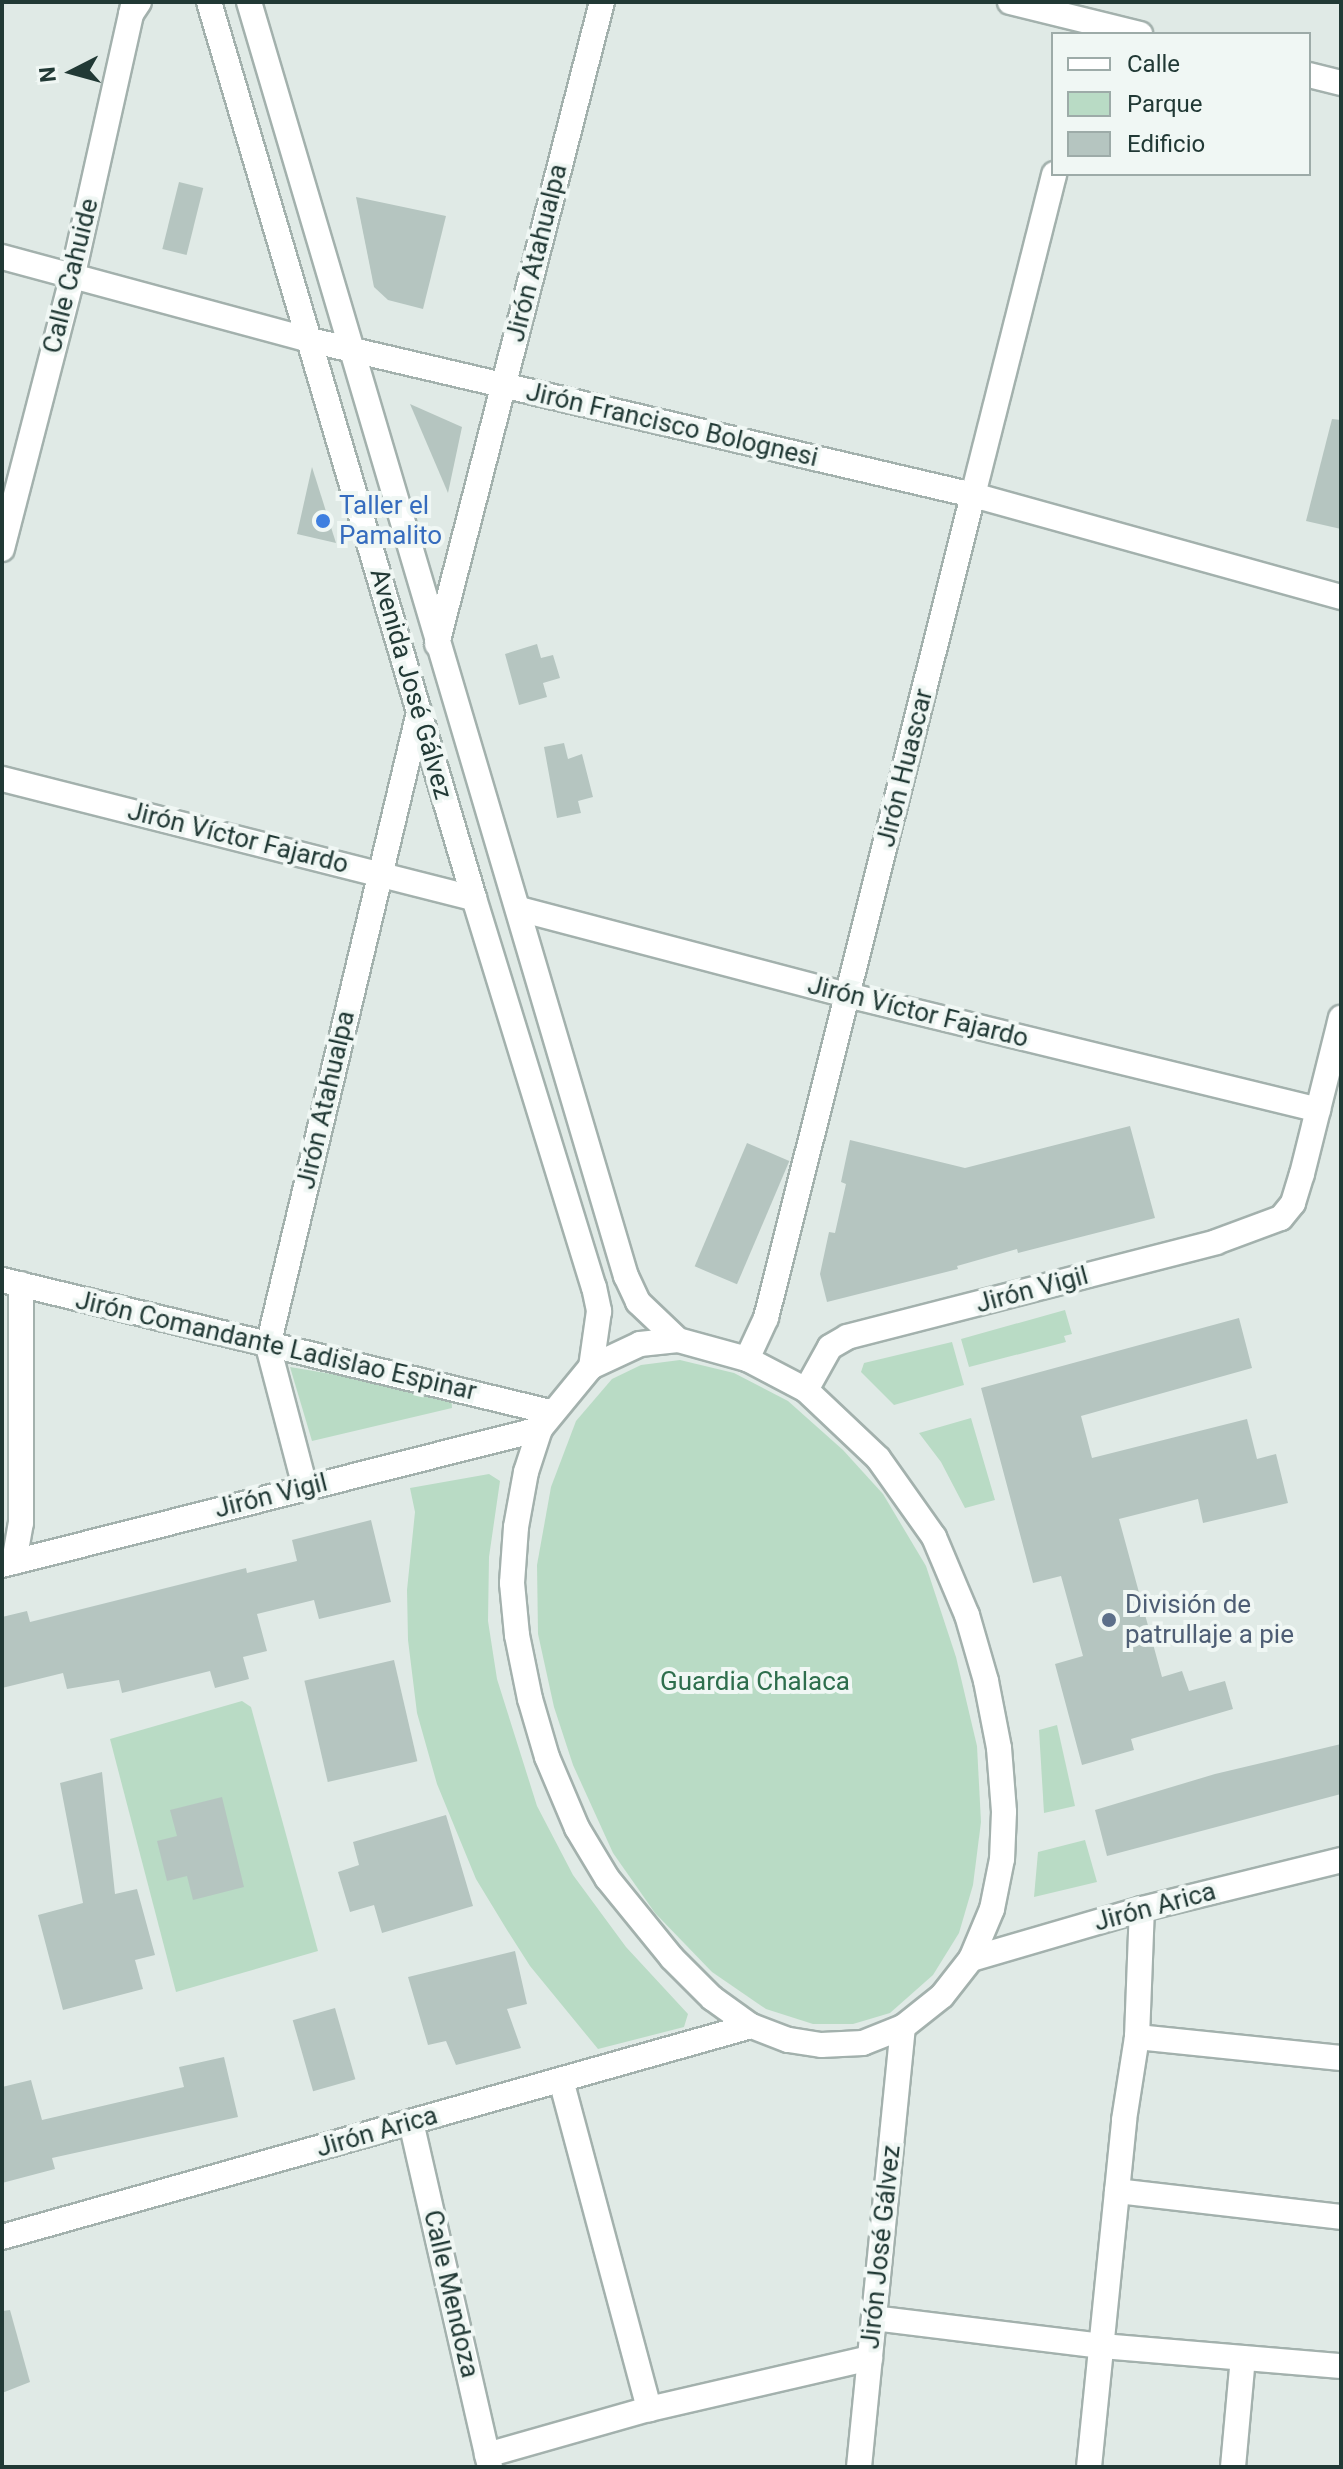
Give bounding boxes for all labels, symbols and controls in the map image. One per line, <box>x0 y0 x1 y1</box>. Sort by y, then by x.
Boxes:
north arrow <box>32 32 112 112</box>
legend <box>1051 32 1311 176</box>
text: Calle <box>1127 50 1180 78</box>
text: N <box>34 66 61 84</box>
text: Parque <box>1127 90 1203 118</box>
text: Edificio <box>1127 130 1205 158</box>
street label: Jirón Atahualpa <box>500 161 574 345</box>
street label: Calle Cahuide <box>37 195 105 357</box>
street label: Jirón Francisco Bolognesi <box>523 376 821 474</box>
place label: Taller el Pamalito <box>339 490 442 552</box>
marker: Taller el Pamalito <box>314 512 332 530</box>
street label: Avenida José Gálvez <box>363 565 459 803</box>
street label: Jirón Huascar <box>870 686 940 850</box>
street label: Jirón Víctor Fajardo <box>124 795 352 881</box>
street label: Jirón Víctor Fajardo <box>804 969 1032 1055</box>
street label: Jirón Atahualpa <box>290 1008 362 1192</box>
street label: Jirón Vigil <box>972 1260 1092 1320</box>
street label: Jirón Comandante Ladislao Espinar <box>72 1285 480 1407</box>
street label: Jirón Vigil <box>211 1467 331 1525</box>
place label: División de patrullaje a pie <box>1125 1589 1294 1650</box>
marker: División de patrullaje a pie <box>1100 1611 1118 1629</box>
park label: Guardia Chalaca <box>660 1666 850 1698</box>
street label: Jirón Arica <box>1091 1876 1219 1938</box>
street label: Jirón Arica <box>313 2100 441 2164</box>
street label: Jirón José Gálvez <box>855 2143 907 2351</box>
street label: Calle Mendoza <box>417 2207 485 2381</box>

